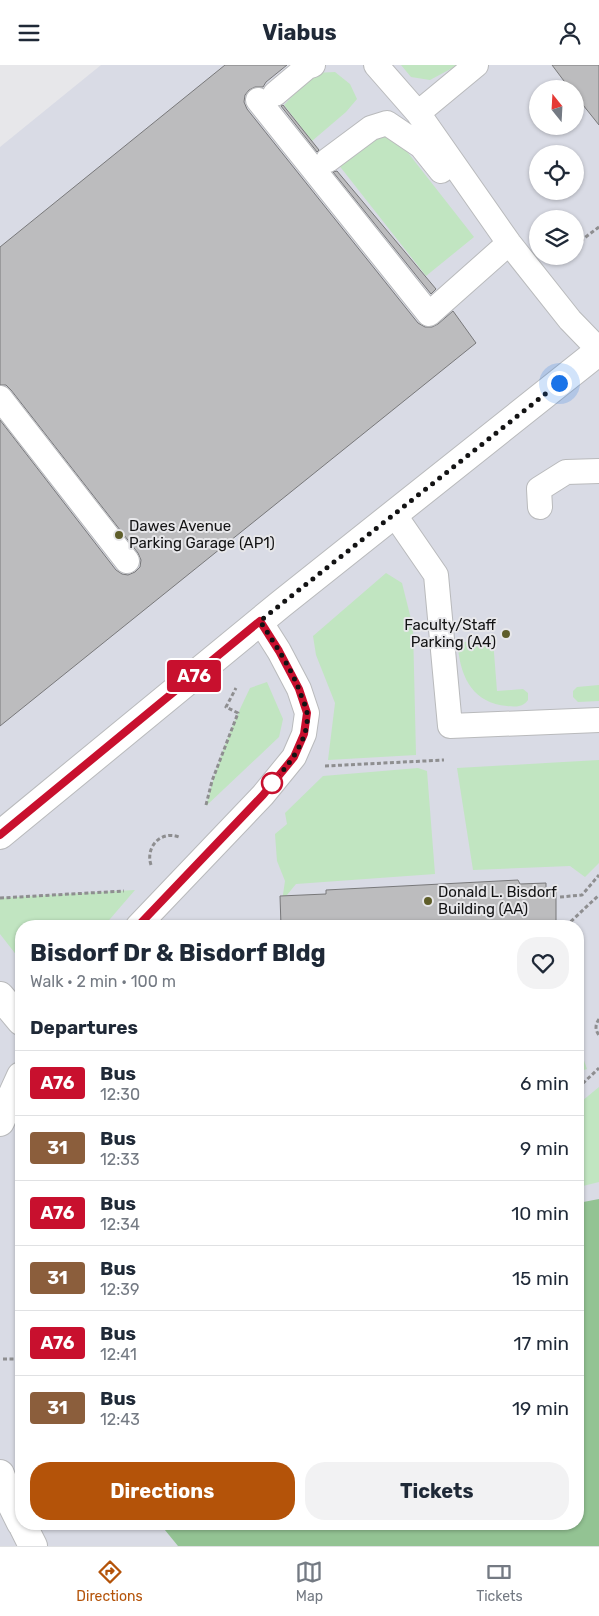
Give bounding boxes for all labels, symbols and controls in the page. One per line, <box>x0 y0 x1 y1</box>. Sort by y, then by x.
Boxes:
icon: menu <box>15 19 43 47</box>
text: Viabus <box>262 19 337 46</box>
icon: person <box>556 19 584 47</box>
north arrow <box>529 80 584 135</box>
map controls <box>529 80 584 265</box>
button: locate <box>529 145 584 200</box>
button: layers <box>529 210 584 265</box>
your location <box>547 371 572 396</box>
place label: Dawes Avenue Parking Garage (AP1) <box>129 517 275 552</box>
marker: Dawes Avenue Parking Garage (AP1) <box>113 529 125 541</box>
place label: Faculty/Staff Parking (A4) <box>404 616 497 651</box>
marker: Faculty/Staff Parking (A4) <box>500 628 512 640</box>
line badge: A76 <box>165 660 223 692</box>
text: A76 <box>177 665 211 687</box>
unlabelled marker <box>261 772 283 794</box>
place label: Donald L. Bisdorf Building (AA) <box>438 883 557 918</box>
marker: Donald L. Bisdorf Building (AA) <box>422 895 434 907</box>
button: heart <box>517 937 569 989</box>
text: Bisdorf Dr & Bisdorf Bldg <box>30 939 326 967</box>
text: Walk · 2 min · 100 m <box>30 972 176 991</box>
text: Departures <box>30 1016 138 1039</box>
text: Bus <box>100 1062 136 1085</box>
text: A76 <box>40 1072 75 1094</box>
text: 6 min <box>520 1072 569 1095</box>
text: 12:30 <box>100 1085 140 1104</box>
text: Bus <box>100 1127 136 1150</box>
text: 31 <box>47 1137 68 1159</box>
text: 9 min <box>520 1137 569 1160</box>
text: 12:33 <box>100 1150 140 1169</box>
text: Bus <box>100 1192 136 1215</box>
text: A76 <box>40 1202 75 1224</box>
text: 10 min <box>511 1202 569 1225</box>
text: 12:34 <box>100 1215 140 1234</box>
text: Bus <box>100 1257 136 1280</box>
text: 31 <box>47 1267 68 1289</box>
text: 15 min <box>512 1267 569 1290</box>
text: 12:39 <box>100 1280 139 1299</box>
text: Bus <box>100 1322 136 1345</box>
text: A76 <box>40 1332 75 1354</box>
text: 17 min <box>513 1332 569 1355</box>
text: 12:41 <box>100 1345 137 1364</box>
text: Bus <box>100 1387 136 1410</box>
text: 31 <box>47 1397 68 1419</box>
text: 19 min <box>512 1397 569 1420</box>
text: 12:43 <box>100 1410 140 1429</box>
button: Directions <box>30 1462 295 1520</box>
button: Tickets <box>305 1462 569 1520</box>
tab: Directions <box>76 1558 143 1605</box>
tab: Map <box>295 1558 323 1605</box>
tab: Tickets <box>476 1558 523 1605</box>

